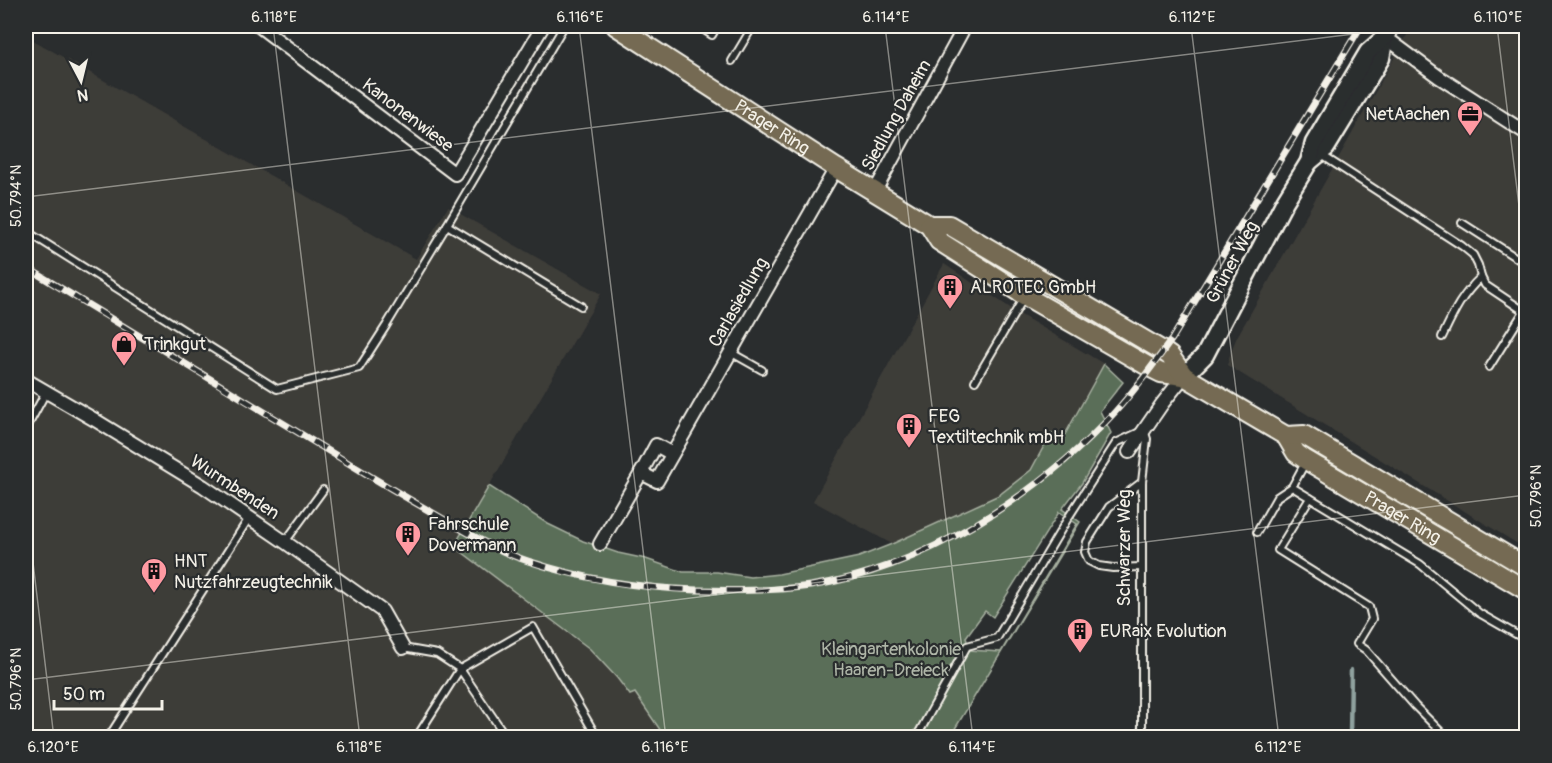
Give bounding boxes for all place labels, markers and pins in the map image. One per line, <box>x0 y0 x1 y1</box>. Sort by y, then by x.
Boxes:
office icon: NetAachen <box>1455 99 1485 137</box>
place label: NetAachen <box>1365 103 1450 126</box>
building icon: ALROTEC GmbH <box>935 272 965 310</box>
place label: ALROTEC GmbH <box>970 276 1096 299</box>
shop icon: Trinkgut <box>109 329 139 367</box>
place label: Trinkgut <box>144 333 207 356</box>
place label: FEG Textiltechnik mbH <box>928 405 1064 449</box>
building icon: FEG Textiltechnik mbH <box>894 411 924 449</box>
place label: Fahrschule Dovermann <box>428 513 517 557</box>
building icon: Fahrschule Dovermann <box>393 519 423 557</box>
place label: HNT Nutzfahrzeugtechnik <box>174 550 333 594</box>
building icon: HNT Nutzfahrzeugtechnik <box>139 556 169 594</box>
building icon: EURaix Evolution <box>1065 616 1095 654</box>
place label: EURaix Evolution <box>1100 620 1227 643</box>

